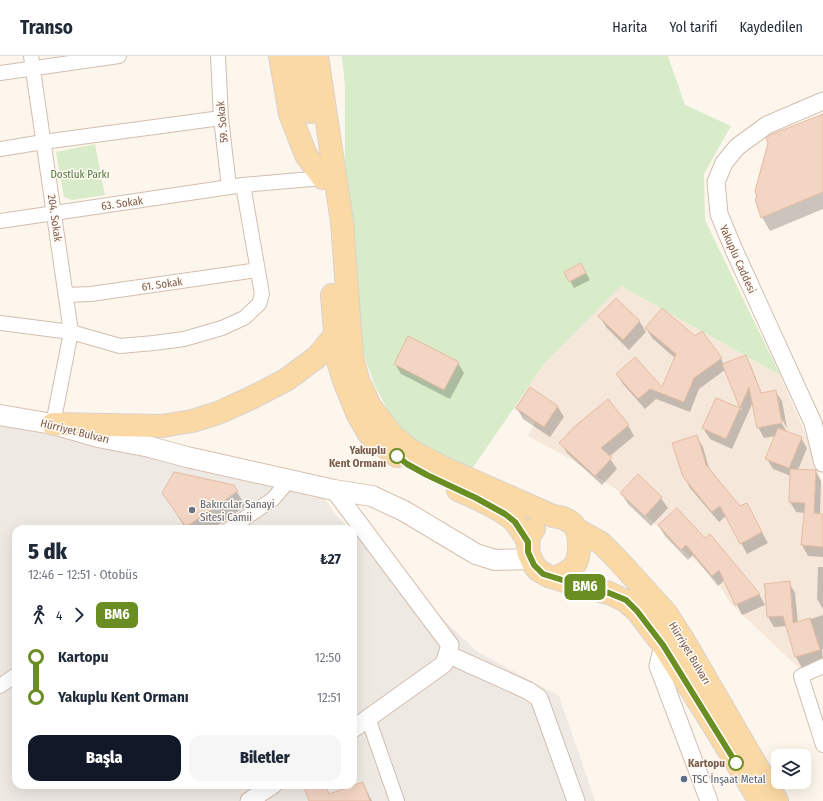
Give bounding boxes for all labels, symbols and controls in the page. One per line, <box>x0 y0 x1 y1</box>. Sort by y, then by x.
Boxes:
text: Transo <box>20 16 73 39</box>
text: Harita <box>612 19 647 36</box>
text: Yol tarifi <box>669 19 717 36</box>
text: Kaydedilen <box>739 19 803 36</box>
street label: 59. Sokak <box>214 100 231 143</box>
park label: Dostluk Parkı <box>50 168 110 181</box>
street label: 204. Sokak <box>45 194 64 243</box>
street label: 63. Sokak <box>100 194 145 213</box>
street label: Yakuplu Caddesi <box>717 223 759 296</box>
street label: 61. Sokak <box>141 275 184 294</box>
street label: Hürriyet Bulvarı <box>39 417 111 446</box>
place label: Yakuplu Kent Ormanı <box>329 444 386 470</box>
marker: Yakuplu Kent Ormanı <box>389 448 405 464</box>
place label: Bakırcılar Sanayi Sitesi Camii <box>200 498 275 524</box>
marker: Bakırcılar Sanayi Sitesi Camii <box>187 505 197 515</box>
text: 5 dk <box>28 538 67 565</box>
text: ₺27 <box>320 550 341 568</box>
text: 12:46 – 12:51 · Otobüs <box>28 567 138 582</box>
line badge: BM6 <box>562 574 608 600</box>
text: BM6 <box>572 578 598 595</box>
icon: walk <box>28 604 50 626</box>
icon: forward <box>68 604 90 626</box>
text: BM6 <box>104 606 130 623</box>
text: 4 <box>56 608 62 623</box>
street label: Hürriyet Bulvarı <box>666 620 713 687</box>
text: Kartopu <box>58 648 108 666</box>
text: 12:50 <box>315 650 341 665</box>
text: Yakuplu Kent Ormanı <box>58 688 189 706</box>
text: 12:51 <box>317 690 341 705</box>
button: Başla <box>28 735 181 781</box>
button: Biletler <box>189 735 341 781</box>
map controls <box>771 749 811 789</box>
button: layers <box>771 749 811 789</box>
marker: Kartopu <box>728 755 744 771</box>
place label: Kartopu <box>688 757 725 770</box>
place label: TSC İnşaat Metal <box>692 772 766 786</box>
marker: TSC İnşaat Metal <box>679 774 689 784</box>

